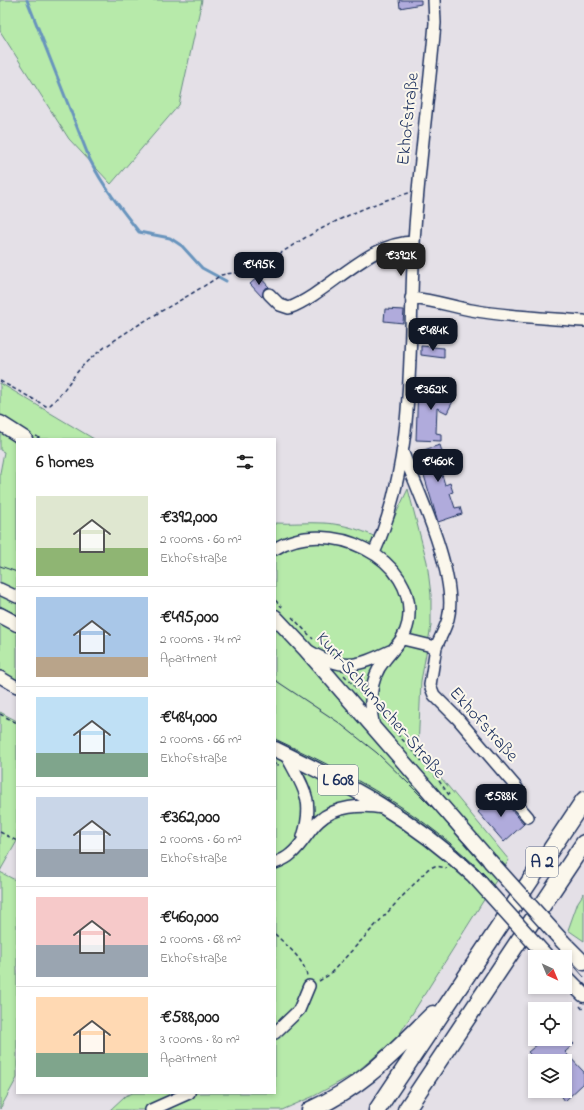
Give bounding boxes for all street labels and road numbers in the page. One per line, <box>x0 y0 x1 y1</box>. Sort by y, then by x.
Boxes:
street label: Ekhofstraße <box>391 70 427 167</box>
street label: Kurt-Schumacher-Straße <box>309 627 452 786</box>
street label: Ekhofstraße <box>442 682 524 769</box>
road number: L 608 <box>318 765 358 795</box>
road number: A 2 <box>526 847 558 877</box>

